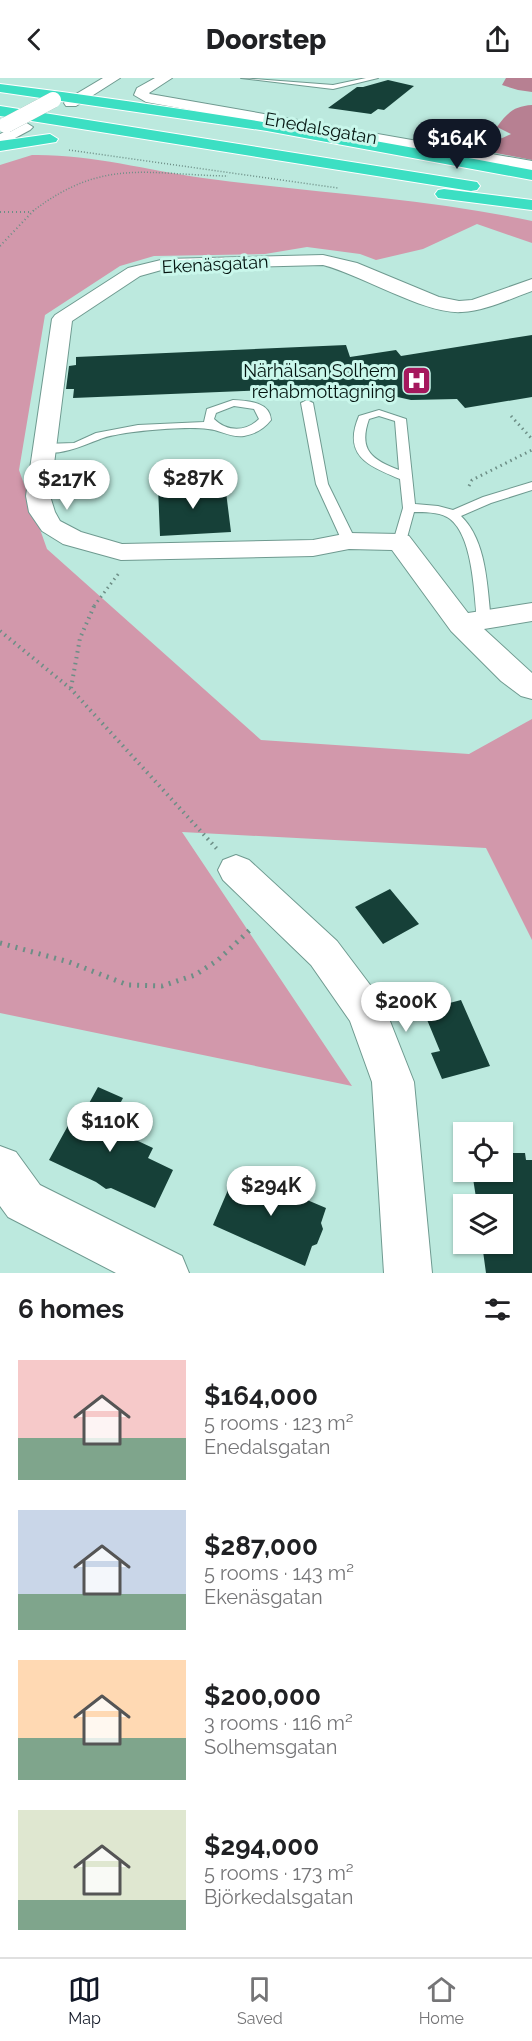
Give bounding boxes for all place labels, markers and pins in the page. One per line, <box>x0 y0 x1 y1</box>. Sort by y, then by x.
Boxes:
pin: $164K <box>415 119 499 170</box>
place label: Närhälsan Solhem rehabmottagning <box>243 360 396 402</box>
hospital icon: Närhälsan Solhem rehabmottagning <box>401 364 433 396</box>
pin: $287K <box>151 459 235 510</box>
pin: $217K <box>25 460 109 511</box>
pin: $200K <box>364 982 448 1033</box>
pin: $110K <box>68 1102 152 1153</box>
pin: $294K <box>229 1166 313 1217</box>

